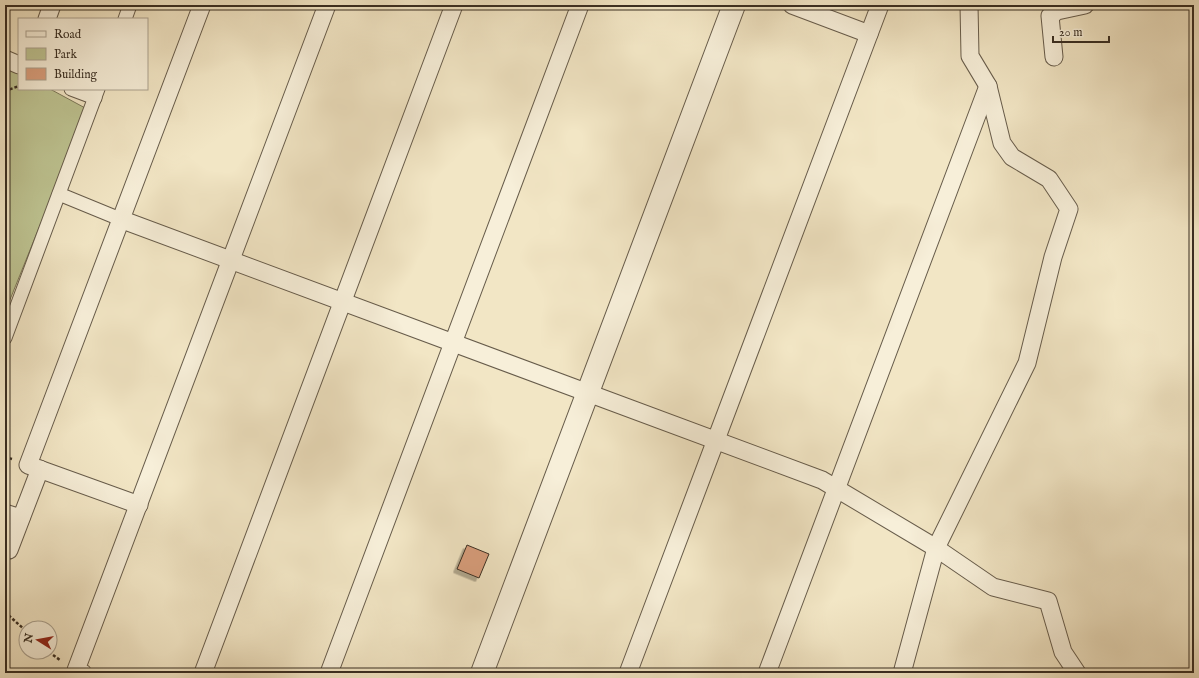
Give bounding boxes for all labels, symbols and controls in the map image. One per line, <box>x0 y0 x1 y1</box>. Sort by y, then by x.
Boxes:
legend <box>18 18 148 90</box>
scale bar <box>1053 18 1109 44</box>
text: 20 m <box>1059 25 1082 40</box>
text: Road <box>54 27 82 42</box>
text: Park <box>54 47 77 62</box>
text: Building <box>54 67 98 82</box>
north arrow <box>18 620 58 660</box>
text: N <box>21 632 37 645</box>

